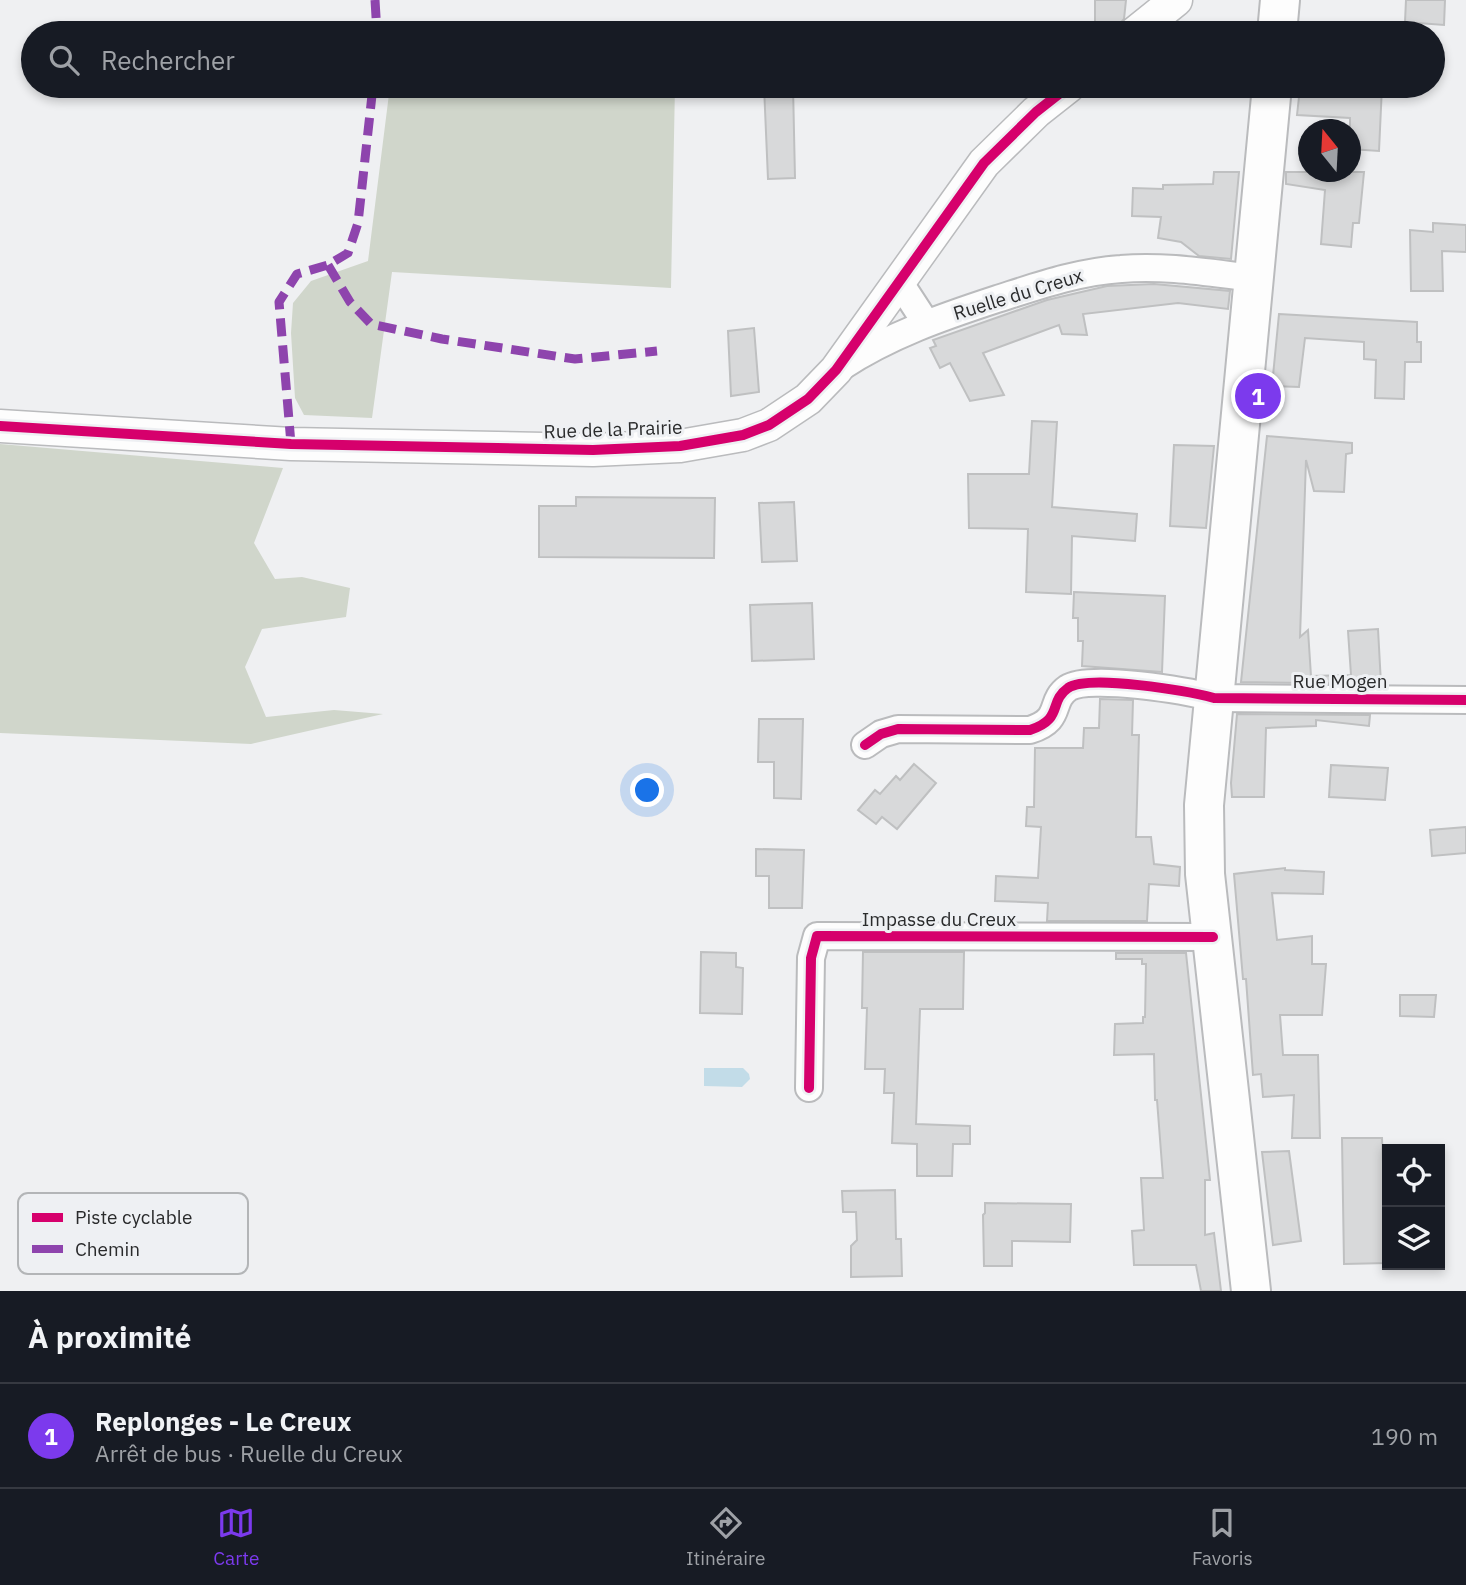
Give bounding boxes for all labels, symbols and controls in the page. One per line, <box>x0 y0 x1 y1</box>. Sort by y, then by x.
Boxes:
search box <box>21 21 1445 98</box>
icon: search <box>45 41 83 79</box>
text: Rechercher <box>101 43 235 77</box>
north arrow <box>1298 119 1361 182</box>
street label: Ruelle du Creux <box>950 263 1086 325</box>
pin: 1 <box>1235 370 1281 422</box>
street label: Rue de la Prairie <box>543 415 683 443</box>
street label: Rue Mogen <box>1292 669 1388 693</box>
your location <box>630 773 664 807</box>
street label: Impasse du Creux <box>862 907 1017 931</box>
map controls <box>1382 1144 1445 1270</box>
button: locate <box>1382 1144 1445 1207</box>
legend <box>18 1193 248 1274</box>
text: Piste cyclable <box>75 1205 192 1229</box>
button: layers <box>1382 1207 1445 1270</box>
text: Chemin <box>75 1237 140 1261</box>
text: À proximité <box>28 1317 191 1356</box>
text: Replonges - Le Creux <box>95 1404 352 1438</box>
text: 1 <box>44 1421 58 1451</box>
text: 190 m <box>1371 1421 1438 1451</box>
text: Arrêt de bus · Ruelle du Creux <box>95 1438 403 1468</box>
tab: Carte <box>213 1504 259 1570</box>
tab: Itinéraire <box>686 1504 765 1570</box>
tab: Favoris <box>1192 1504 1253 1570</box>

